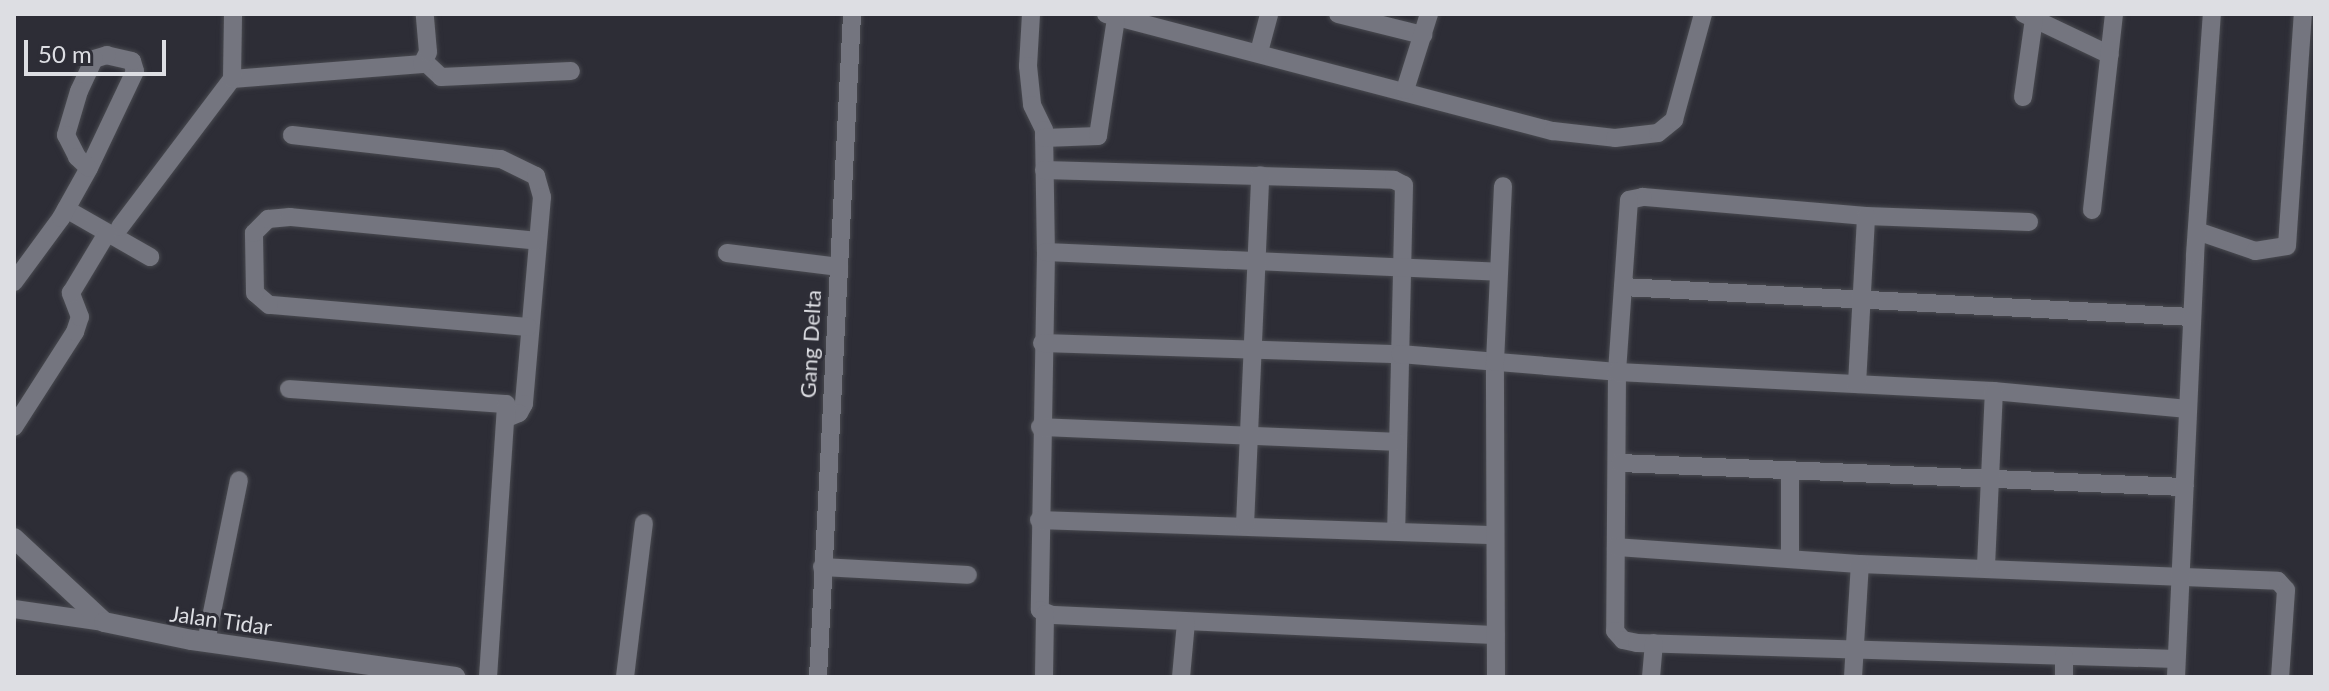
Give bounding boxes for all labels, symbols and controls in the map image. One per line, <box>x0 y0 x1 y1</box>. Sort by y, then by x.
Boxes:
scale bar <box>28 24 170 74</box>
text: 50 m <box>38 39 92 68</box>
street label: Gang Delta <box>794 289 826 399</box>
street label: Jalan Tidar <box>168 600 274 640</box>

